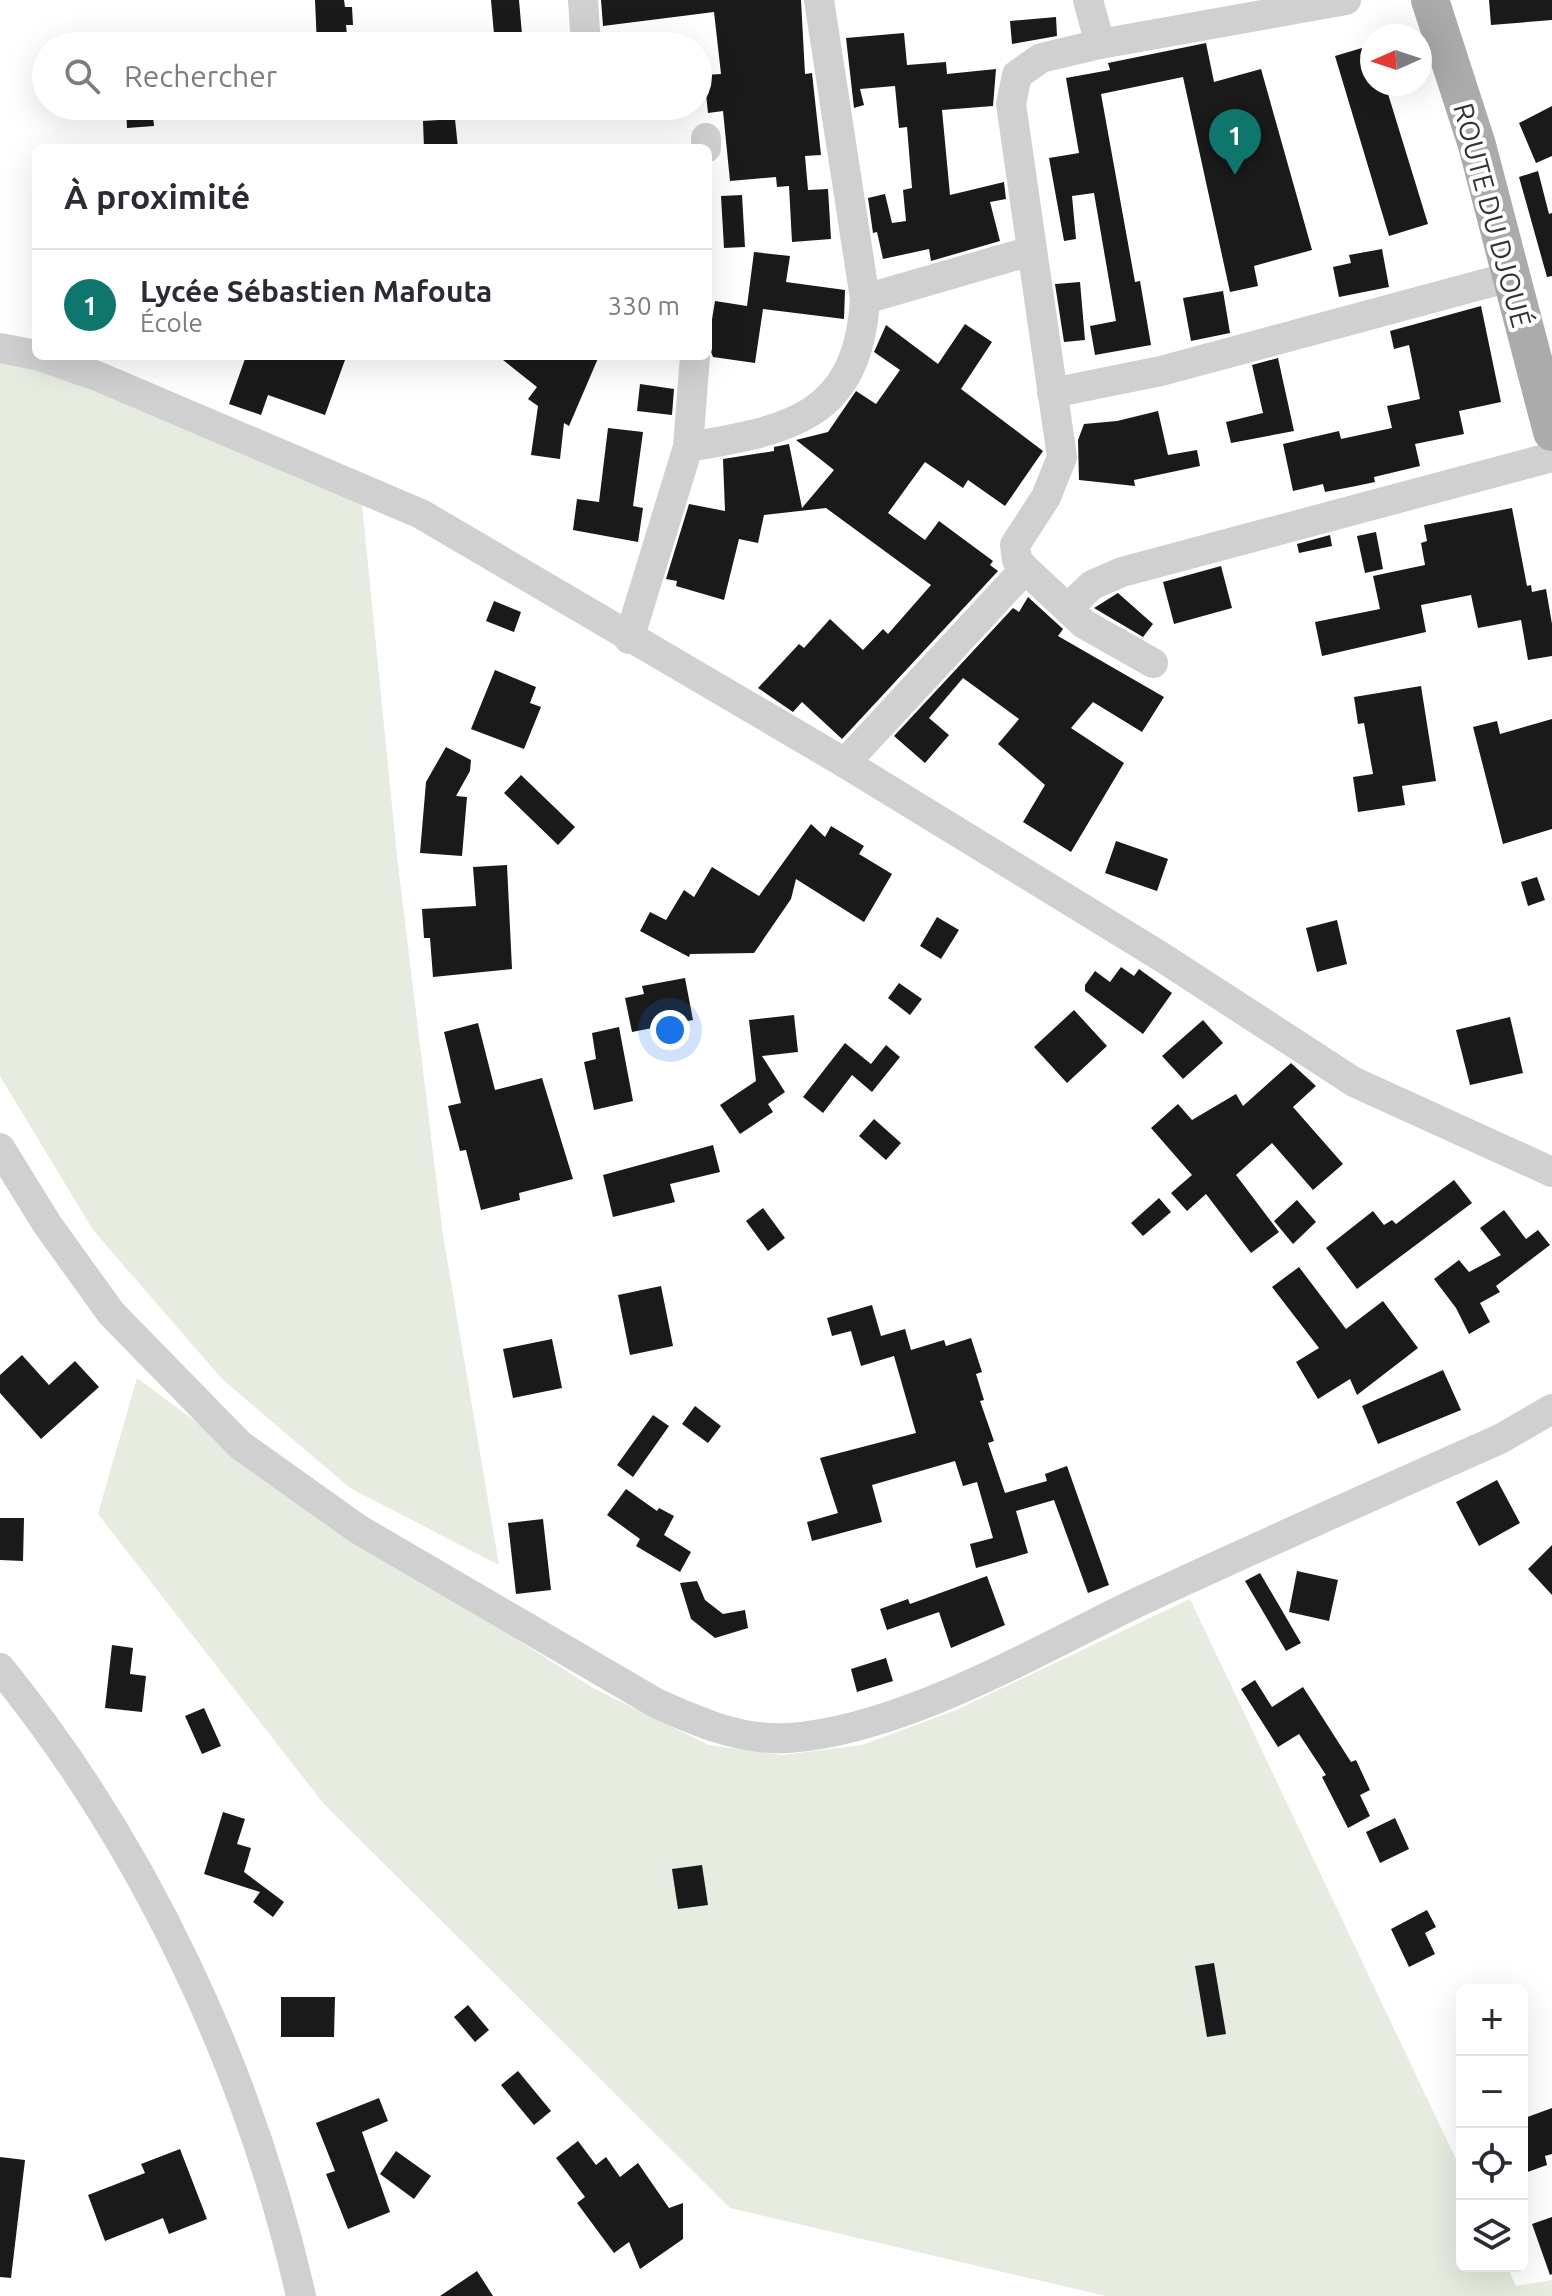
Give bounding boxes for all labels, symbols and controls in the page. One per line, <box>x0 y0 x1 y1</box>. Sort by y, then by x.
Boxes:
north arrow <box>1360 24 1432 96</box>
search box <box>32 32 712 120</box>
icon: search <box>60 54 104 98</box>
text: Rechercher <box>124 59 277 93</box>
street label: ROUTE DU DJOUÉ <box>1448 99 1539 331</box>
pin: 1 <box>1209 109 1261 175</box>
text: À proximité <box>64 177 250 215</box>
text: Lycée Sébastien Mafouta <box>140 274 492 308</box>
text: 1 <box>83 291 97 320</box>
text: 330 m <box>608 291 680 320</box>
text: École <box>140 308 203 337</box>
your location <box>650 1010 690 1050</box>
map controls <box>1456 1984 1528 2272</box>
button: + <box>1456 1984 1528 2056</box>
button: − <box>1456 2056 1528 2128</box>
button: locate <box>1456 2128 1528 2200</box>
button: layers <box>1456 2200 1528 2272</box>

